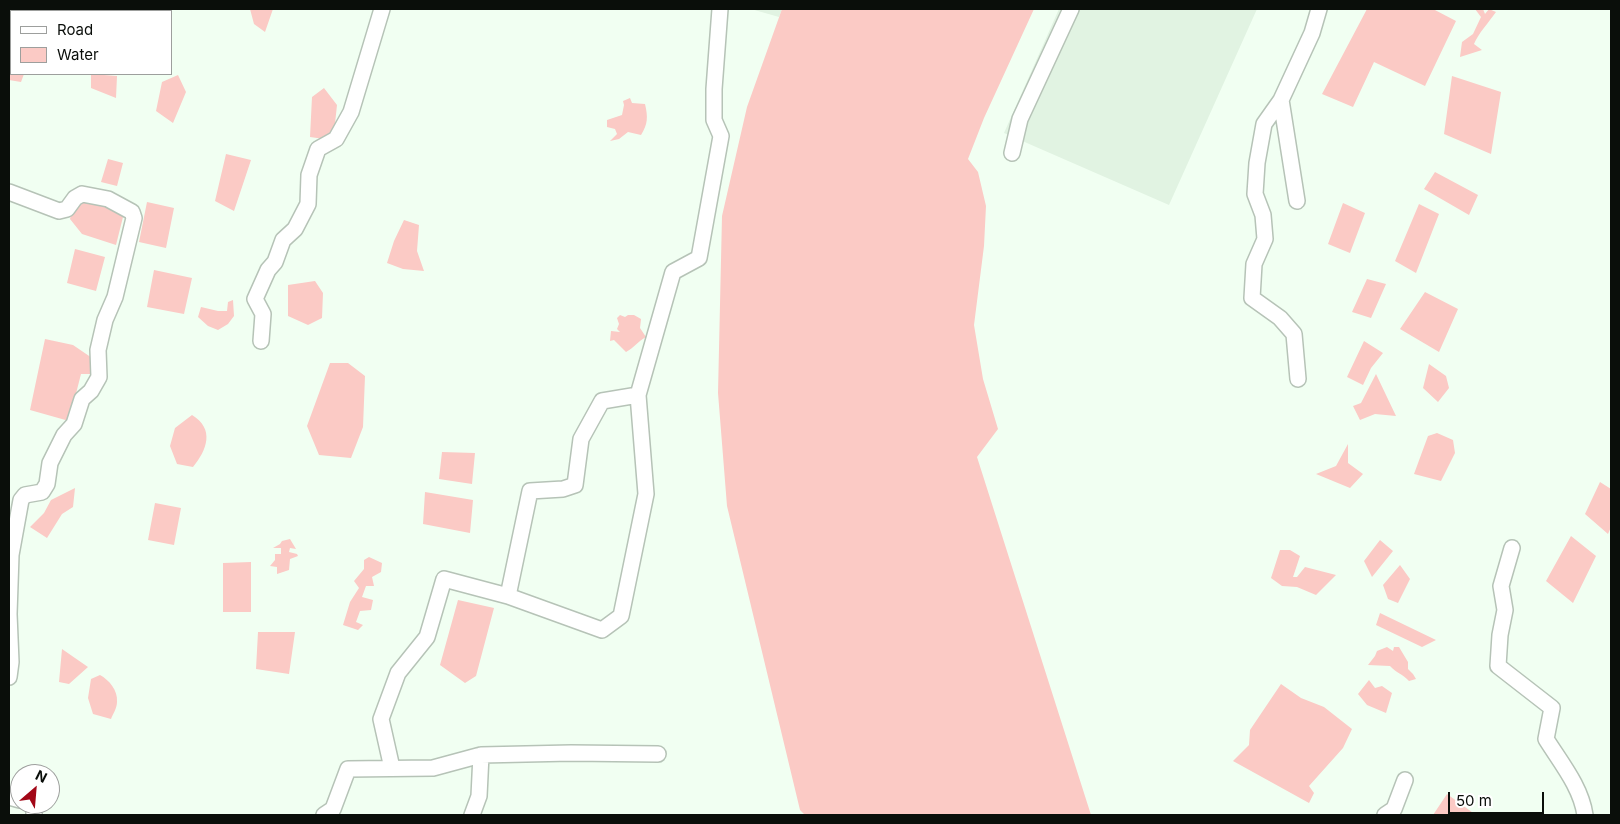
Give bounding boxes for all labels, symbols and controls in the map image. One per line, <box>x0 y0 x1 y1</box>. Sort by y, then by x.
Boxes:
legend <box>10 10 172 75</box>
text: Road <box>57 20 93 39</box>
text: Water <box>57 45 99 64</box>
north arrow <box>10 764 60 814</box>
text: N <box>33 766 50 786</box>
scale bar <box>1450 782 1546 814</box>
text: 50 m <box>1456 791 1492 810</box>

